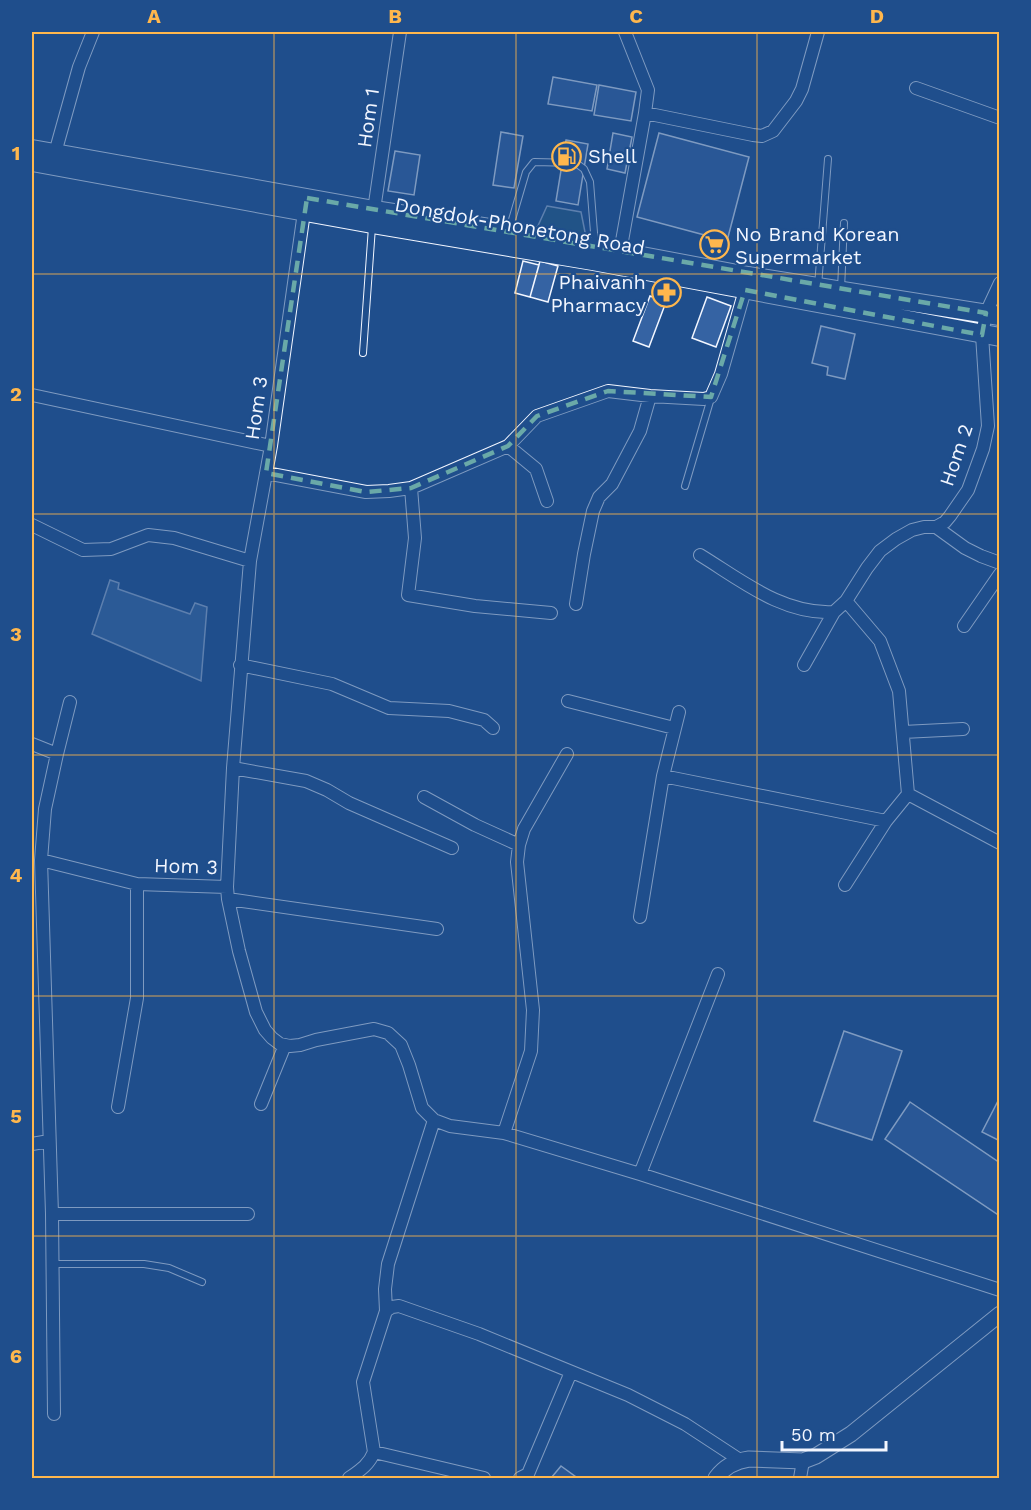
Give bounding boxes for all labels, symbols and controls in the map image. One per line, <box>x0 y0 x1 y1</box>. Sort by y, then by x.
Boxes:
text: A <box>147 4 161 28</box>
text: B <box>388 4 402 28</box>
text: C <box>629 4 643 28</box>
text: D <box>870 4 884 28</box>
street label: Hom 1 <box>352 87 384 149</box>
fuel station icon: Shell <box>551 140 583 172</box>
text: 1 <box>12 141 20 165</box>
place label: Shell <box>588 144 637 168</box>
street label: Dongdok-Phonetong Road <box>393 192 647 260</box>
place label: No Brand Korean Supermarket <box>735 222 900 269</box>
supermarket icon: No Brand Korean Supermarket <box>698 229 730 261</box>
place label: Phaivanh Pharmacy <box>550 270 647 317</box>
pharmacy icon: Phaivanh Pharmacy <box>651 277 683 309</box>
street label: Hom 3 <box>240 375 272 441</box>
text: 2 <box>10 382 22 406</box>
street label: Hom 2 <box>934 421 978 489</box>
text: 3 <box>10 622 22 646</box>
street label: Hom 3 <box>154 853 218 879</box>
text: 4 <box>10 863 23 887</box>
text: 5 <box>10 1104 22 1128</box>
text: 6 <box>10 1344 22 1368</box>
scale bar <box>782 1414 886 1452</box>
text: 50 m <box>791 1424 836 1445</box>

